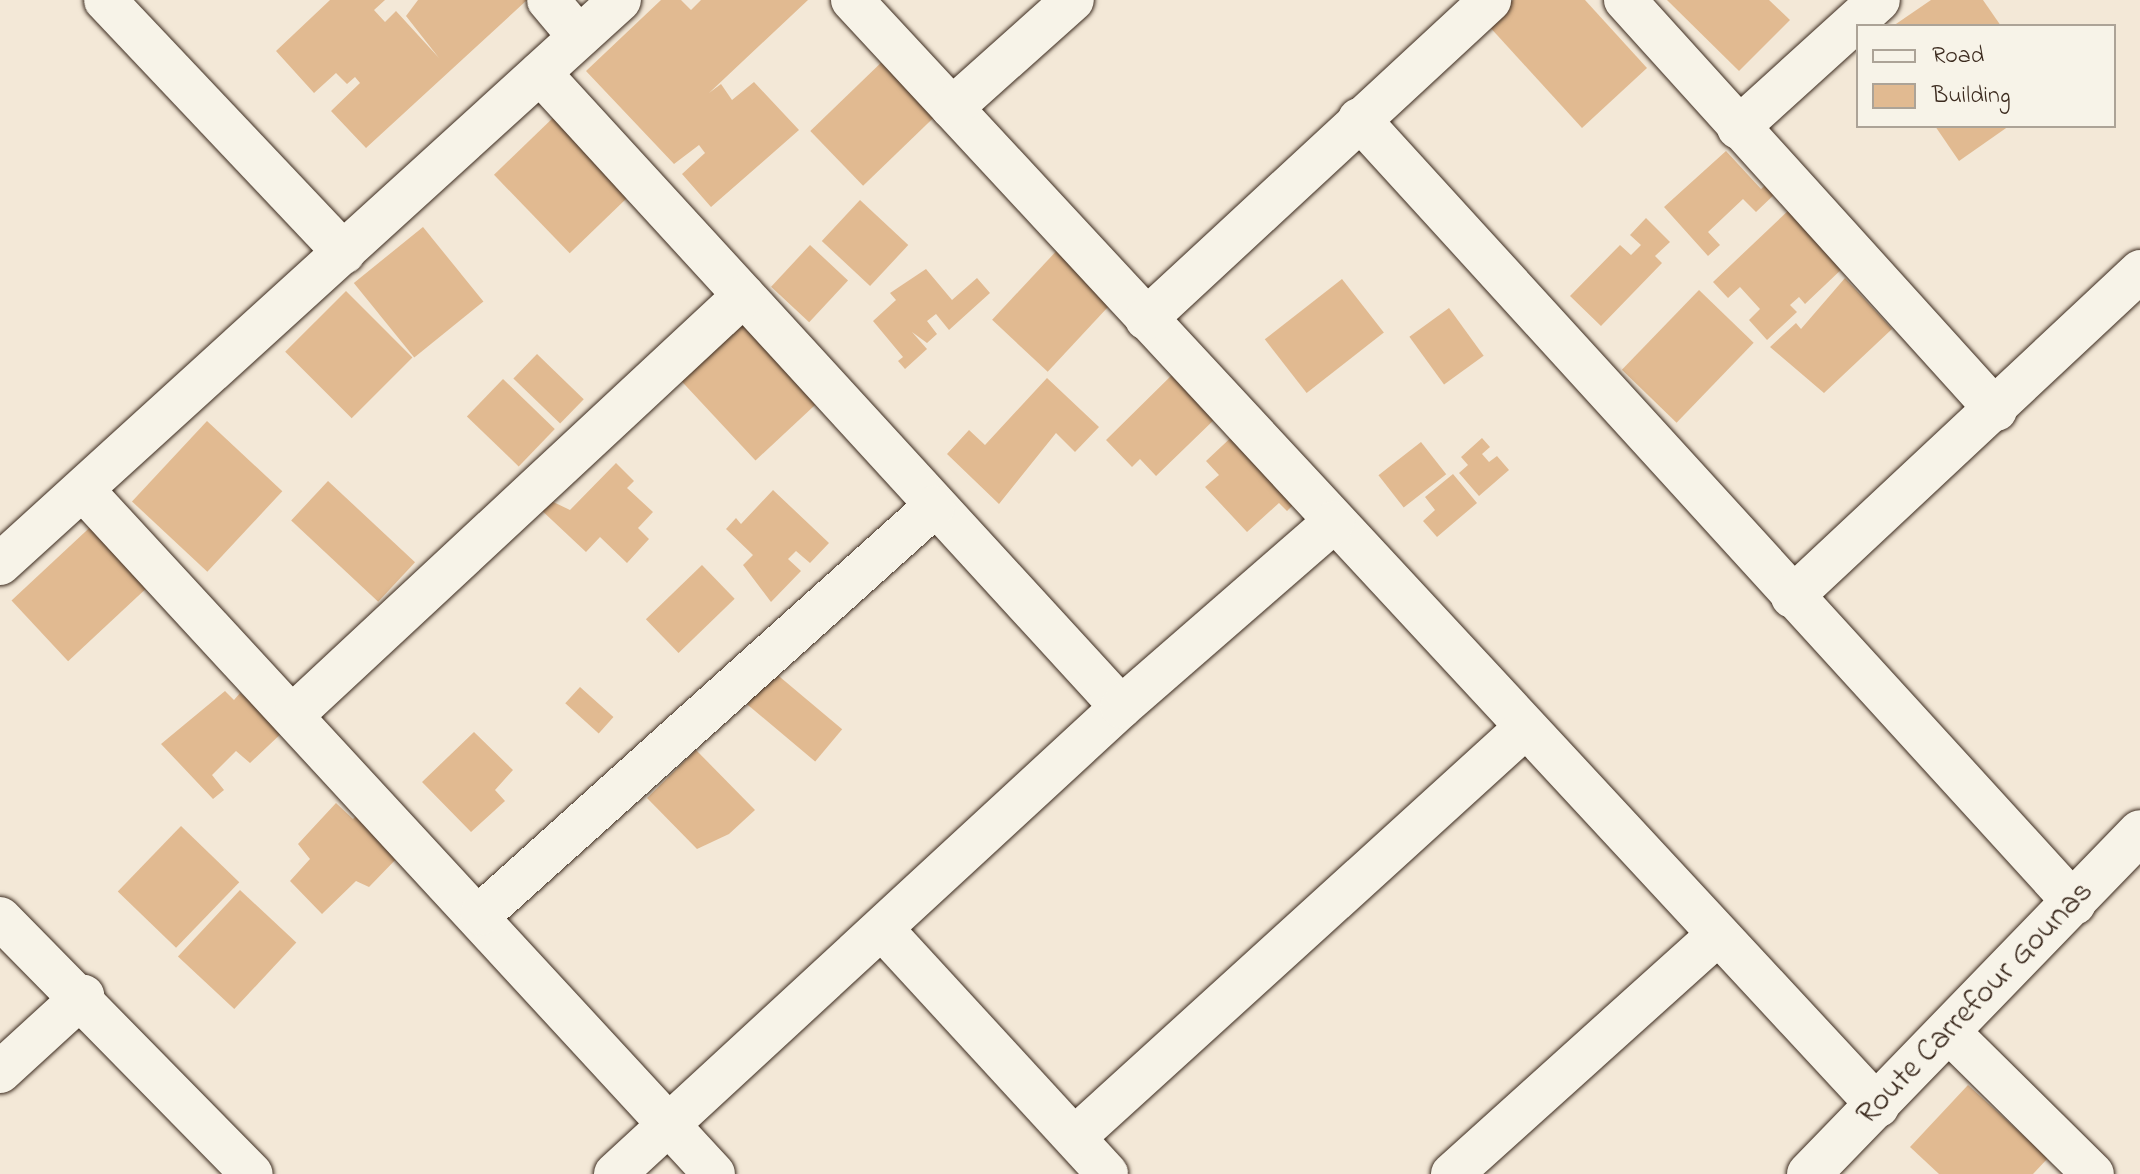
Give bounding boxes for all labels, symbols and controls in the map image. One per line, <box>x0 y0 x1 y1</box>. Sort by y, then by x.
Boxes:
legend <box>1856 24 2116 128</box>
text: Road <box>1932 39 1984 74</box>
text: Building <box>1932 79 2011 114</box>
street label: Route Carrefour Gounas <box>1849 874 2103 1134</box>

